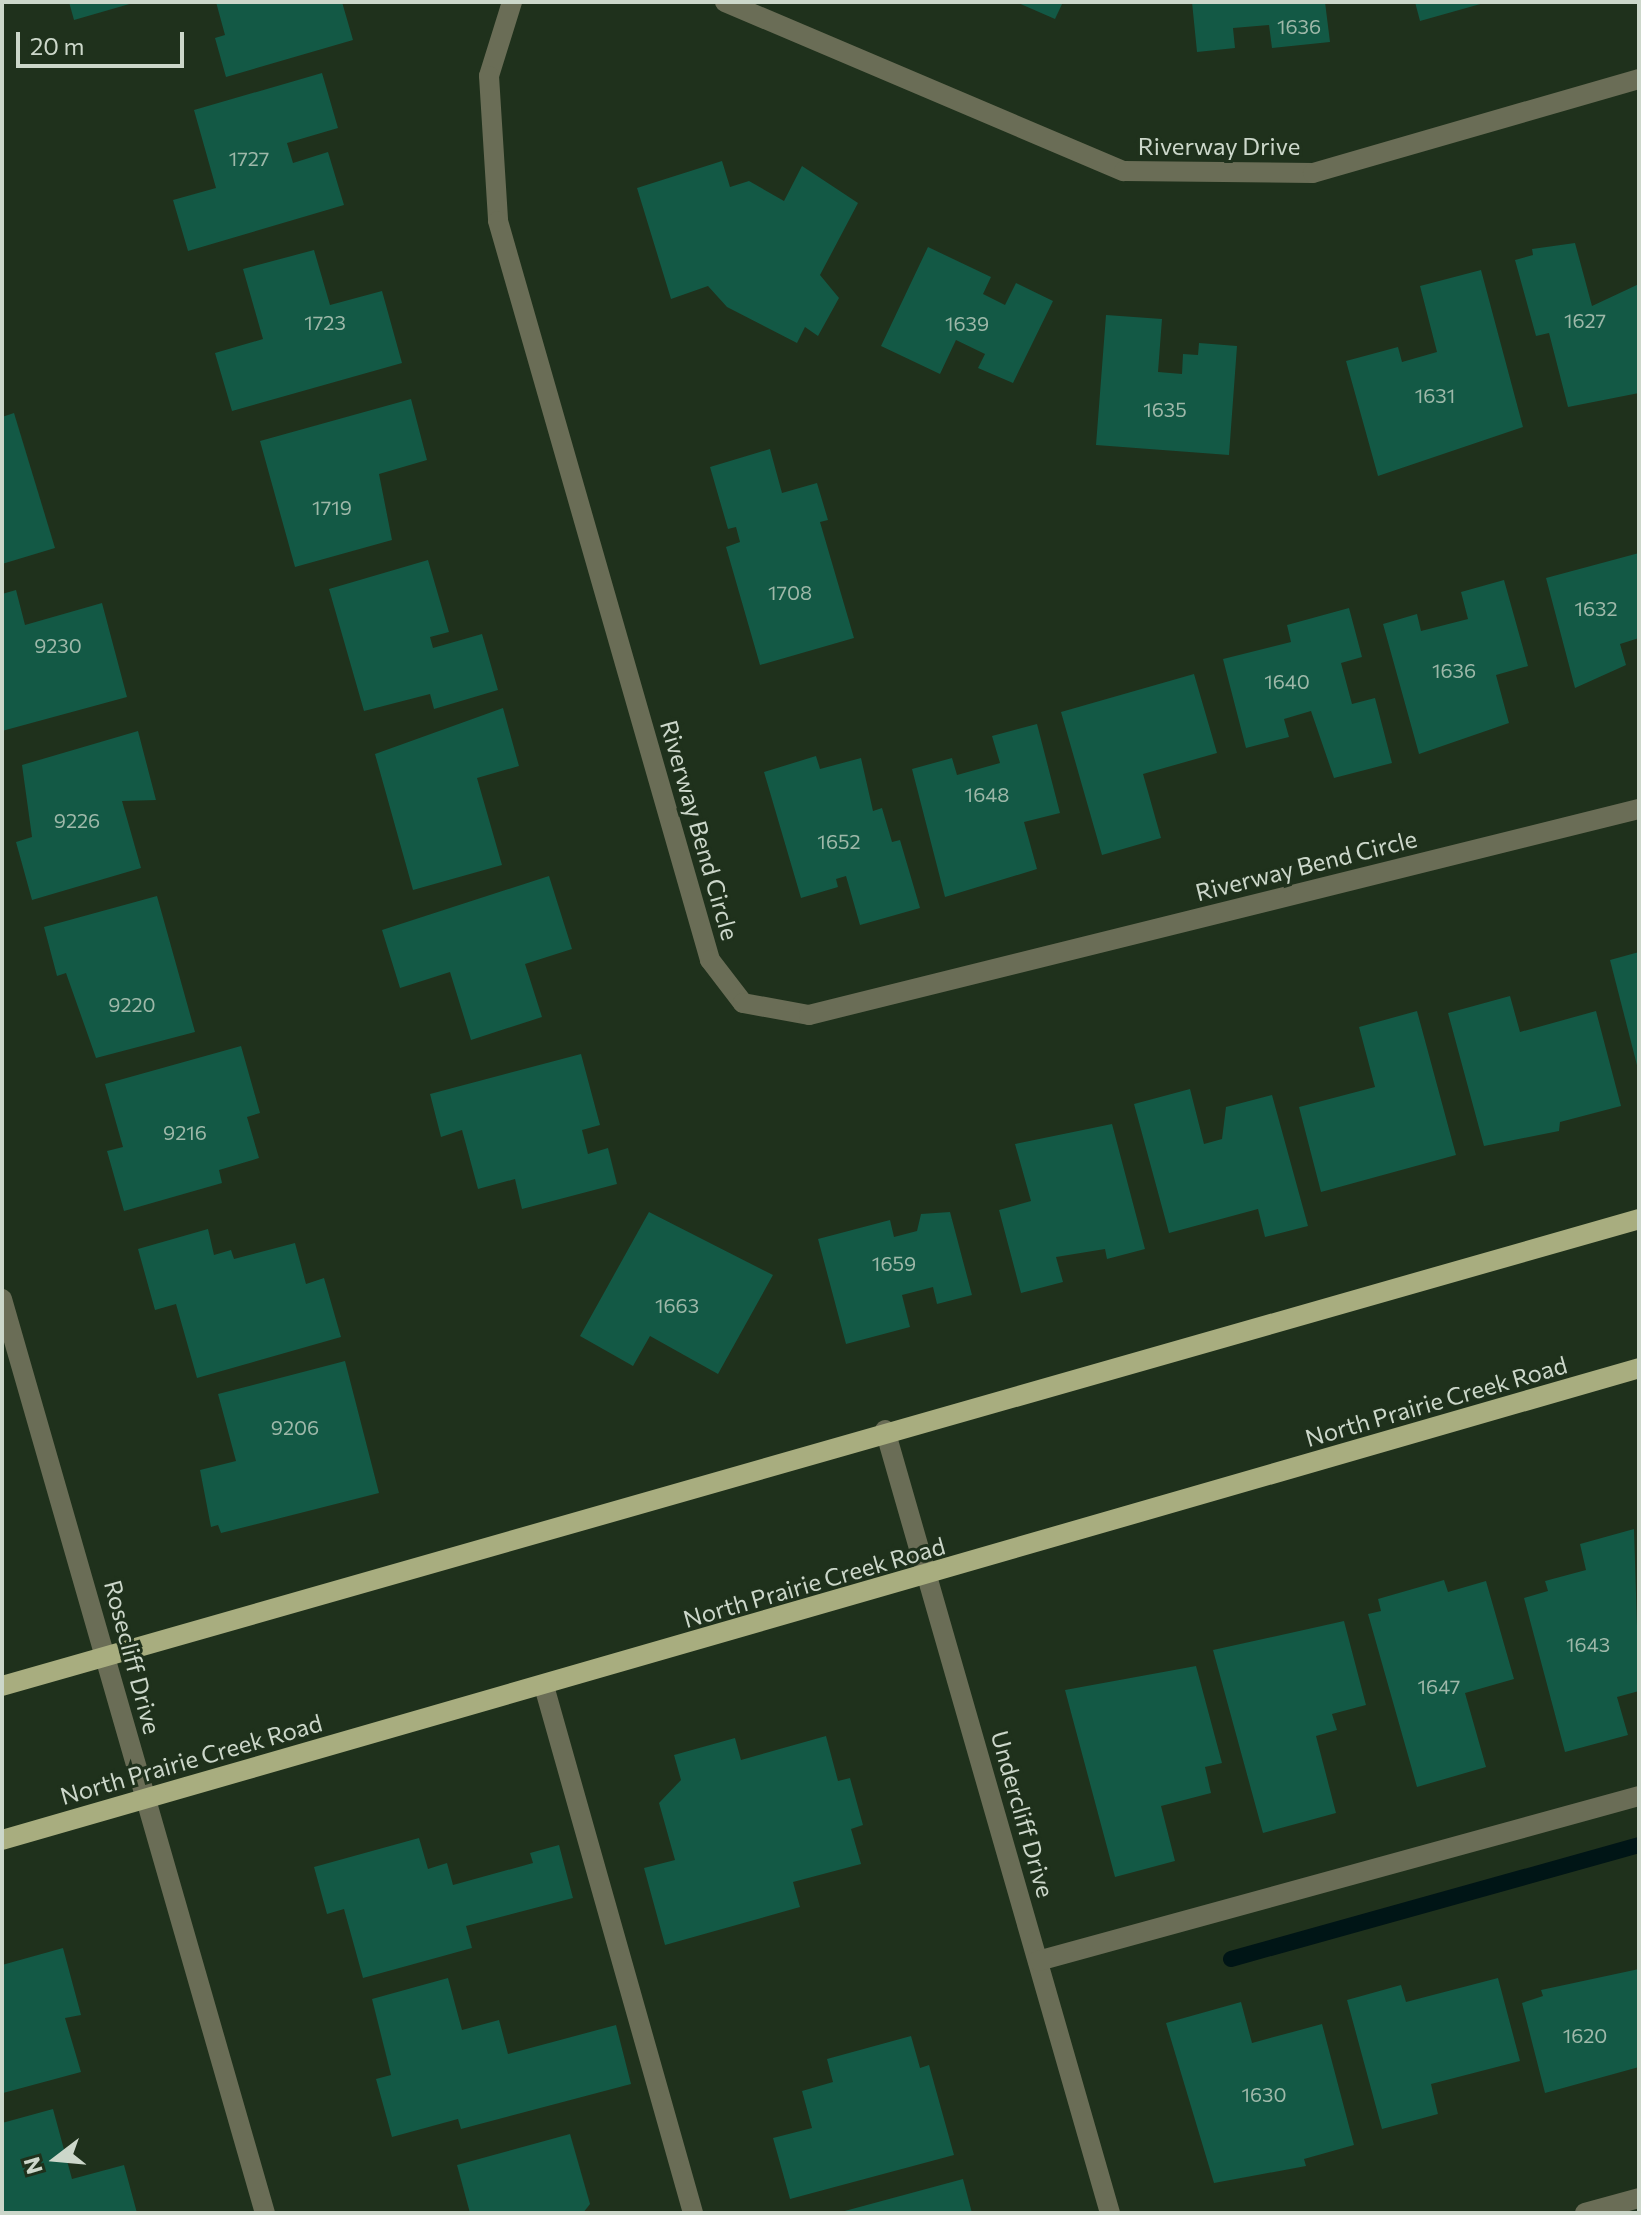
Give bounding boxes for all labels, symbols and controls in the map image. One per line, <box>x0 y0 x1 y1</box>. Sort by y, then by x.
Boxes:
house number: 1636 <box>1277 14 1321 38</box>
scale bar <box>20 16 188 66</box>
text: 20 m <box>30 31 84 60</box>
street label: Riverway Drive <box>1138 132 1300 160</box>
house number: 1727 <box>229 146 269 170</box>
house number: 1627 <box>1564 308 1606 332</box>
house number: 1723 <box>304 310 346 334</box>
house number: 1639 <box>945 311 989 335</box>
house number: 1631 <box>1415 383 1455 407</box>
house number: 1635 <box>1143 397 1187 421</box>
house number: 1719 <box>312 495 352 519</box>
house number: 1708 <box>768 580 812 604</box>
house number: 1632 <box>1574 596 1618 620</box>
house number: 9230 <box>34 633 82 657</box>
house number: 1636 <box>1432 658 1476 682</box>
house number: 1640 <box>1264 669 1310 693</box>
street label: Riverway Bend Circle <box>655 717 745 943</box>
house number: 1648 <box>965 782 1009 806</box>
house number: 9226 <box>54 808 100 832</box>
street label: Riverway Bend Circle <box>1192 824 1420 906</box>
house number: 1652 <box>817 829 861 853</box>
house number: 9220 <box>108 992 156 1016</box>
house number: 9216 <box>163 1120 207 1144</box>
house number: 1659 <box>872 1251 916 1275</box>
house number: 1663 <box>655 1293 699 1317</box>
street label: North Prairie Creek Road <box>1302 1350 1570 1452</box>
house number: 9206 <box>271 1415 319 1439</box>
street label: North Prairie Creek Road <box>680 1531 948 1633</box>
street label: Rosecliff Drive <box>99 1577 167 1737</box>
house number: 1643 <box>1566 1632 1610 1656</box>
house number: 1647 <box>1418 1674 1460 1698</box>
street label: North Prairie Creek Road <box>57 1708 325 1810</box>
street label: Undercliff Drive <box>985 1727 1061 1901</box>
house number: 1620 <box>1563 2023 1607 2047</box>
house number: 1630 <box>1241 2082 1287 2106</box>
north arrow <box>16 2119 96 2199</box>
text: N <box>17 2154 48 2177</box>

